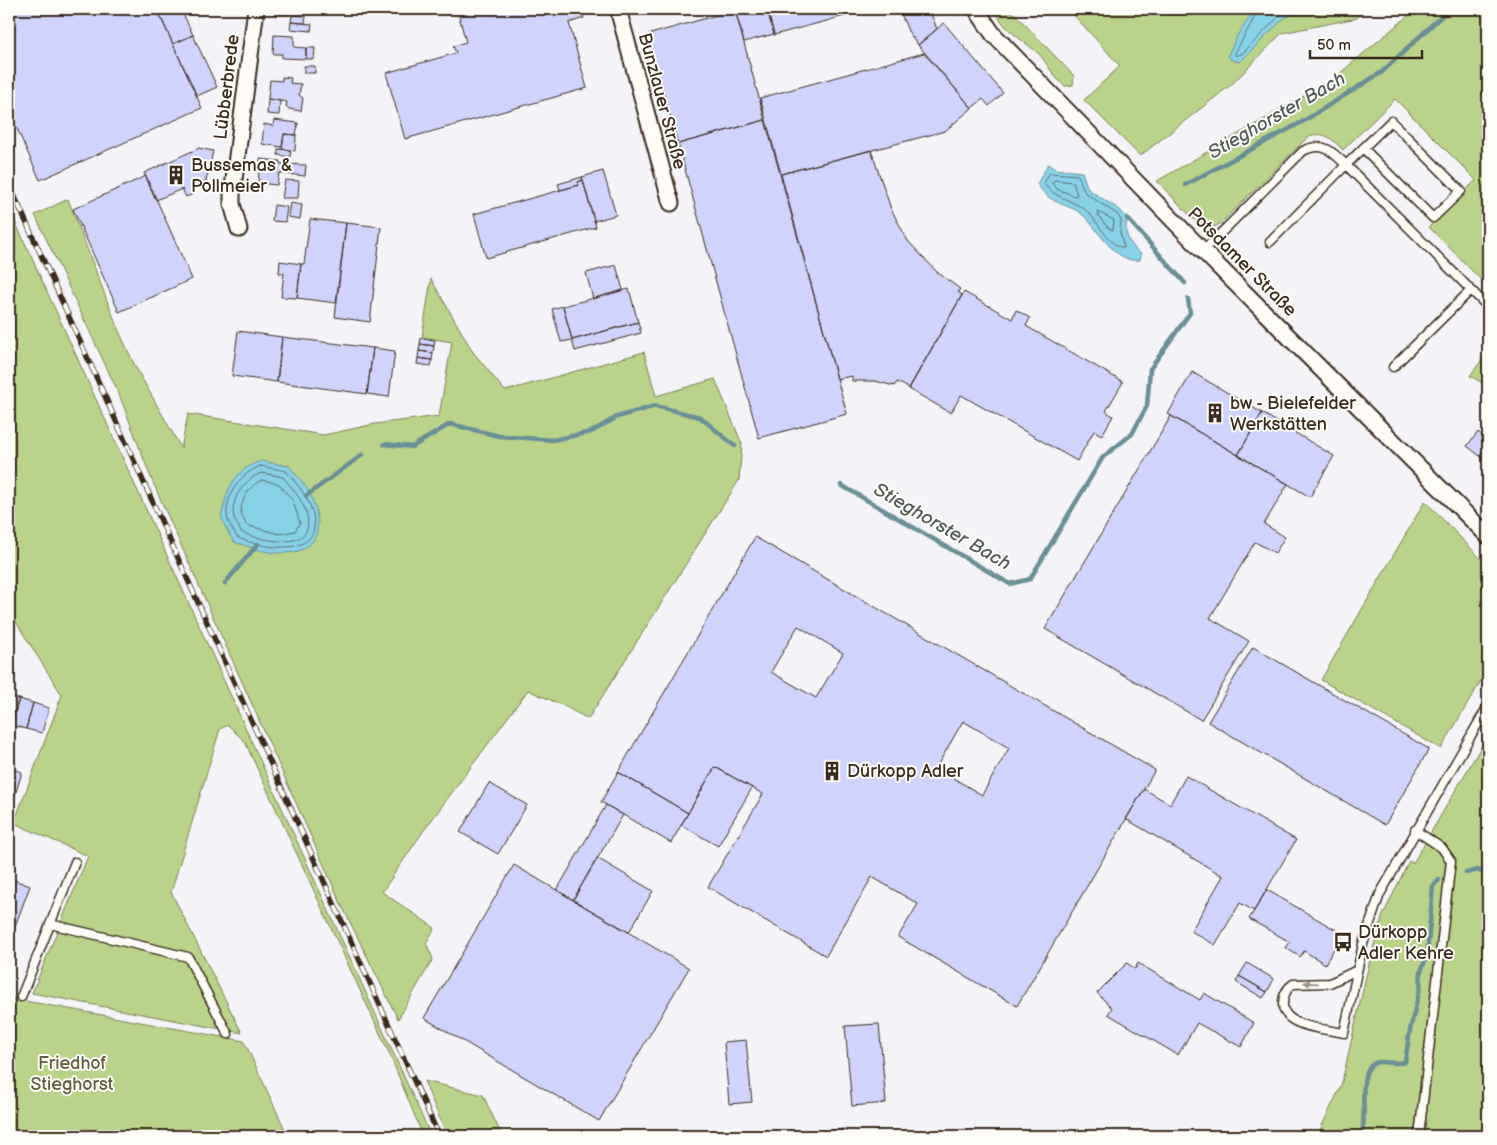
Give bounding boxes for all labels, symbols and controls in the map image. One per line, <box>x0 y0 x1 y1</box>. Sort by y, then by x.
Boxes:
scale bar <box>1310 28 1422 60</box>
street label: Bunzlauer Straße <box>634 30 690 172</box>
street label: Lübberbrede <box>210 33 244 141</box>
text: 50 m <box>1317 36 1351 55</box>
water label: Stieghorster Bach <box>1204 67 1350 165</box>
place label: Bussemas & Pollmeier <box>191 155 293 197</box>
building icon: Bussemas & Pollmeier <box>165 164 187 186</box>
street label: Potsdamer Straße <box>1183 203 1301 321</box>
place label: bw - Bielefelder Werkstätten <box>1230 393 1356 435</box>
building icon: bw - Bielefelder Werkstätten <box>1204 402 1226 424</box>
water label: Stieghorster Bach <box>869 478 1015 576</box>
building icon: Dürkopp Adler <box>821 760 843 782</box>
place label: Dürkopp Adler <box>847 761 964 782</box>
place label: Dürkopp Adler Kehre <box>1358 922 1454 964</box>
bus stop icon: Dürkopp Adler Kehre <box>1332 931 1354 953</box>
one-way arrow <box>1302 978 1318 986</box>
park label: Friedhof Stieghorst <box>31 1053 114 1095</box>

